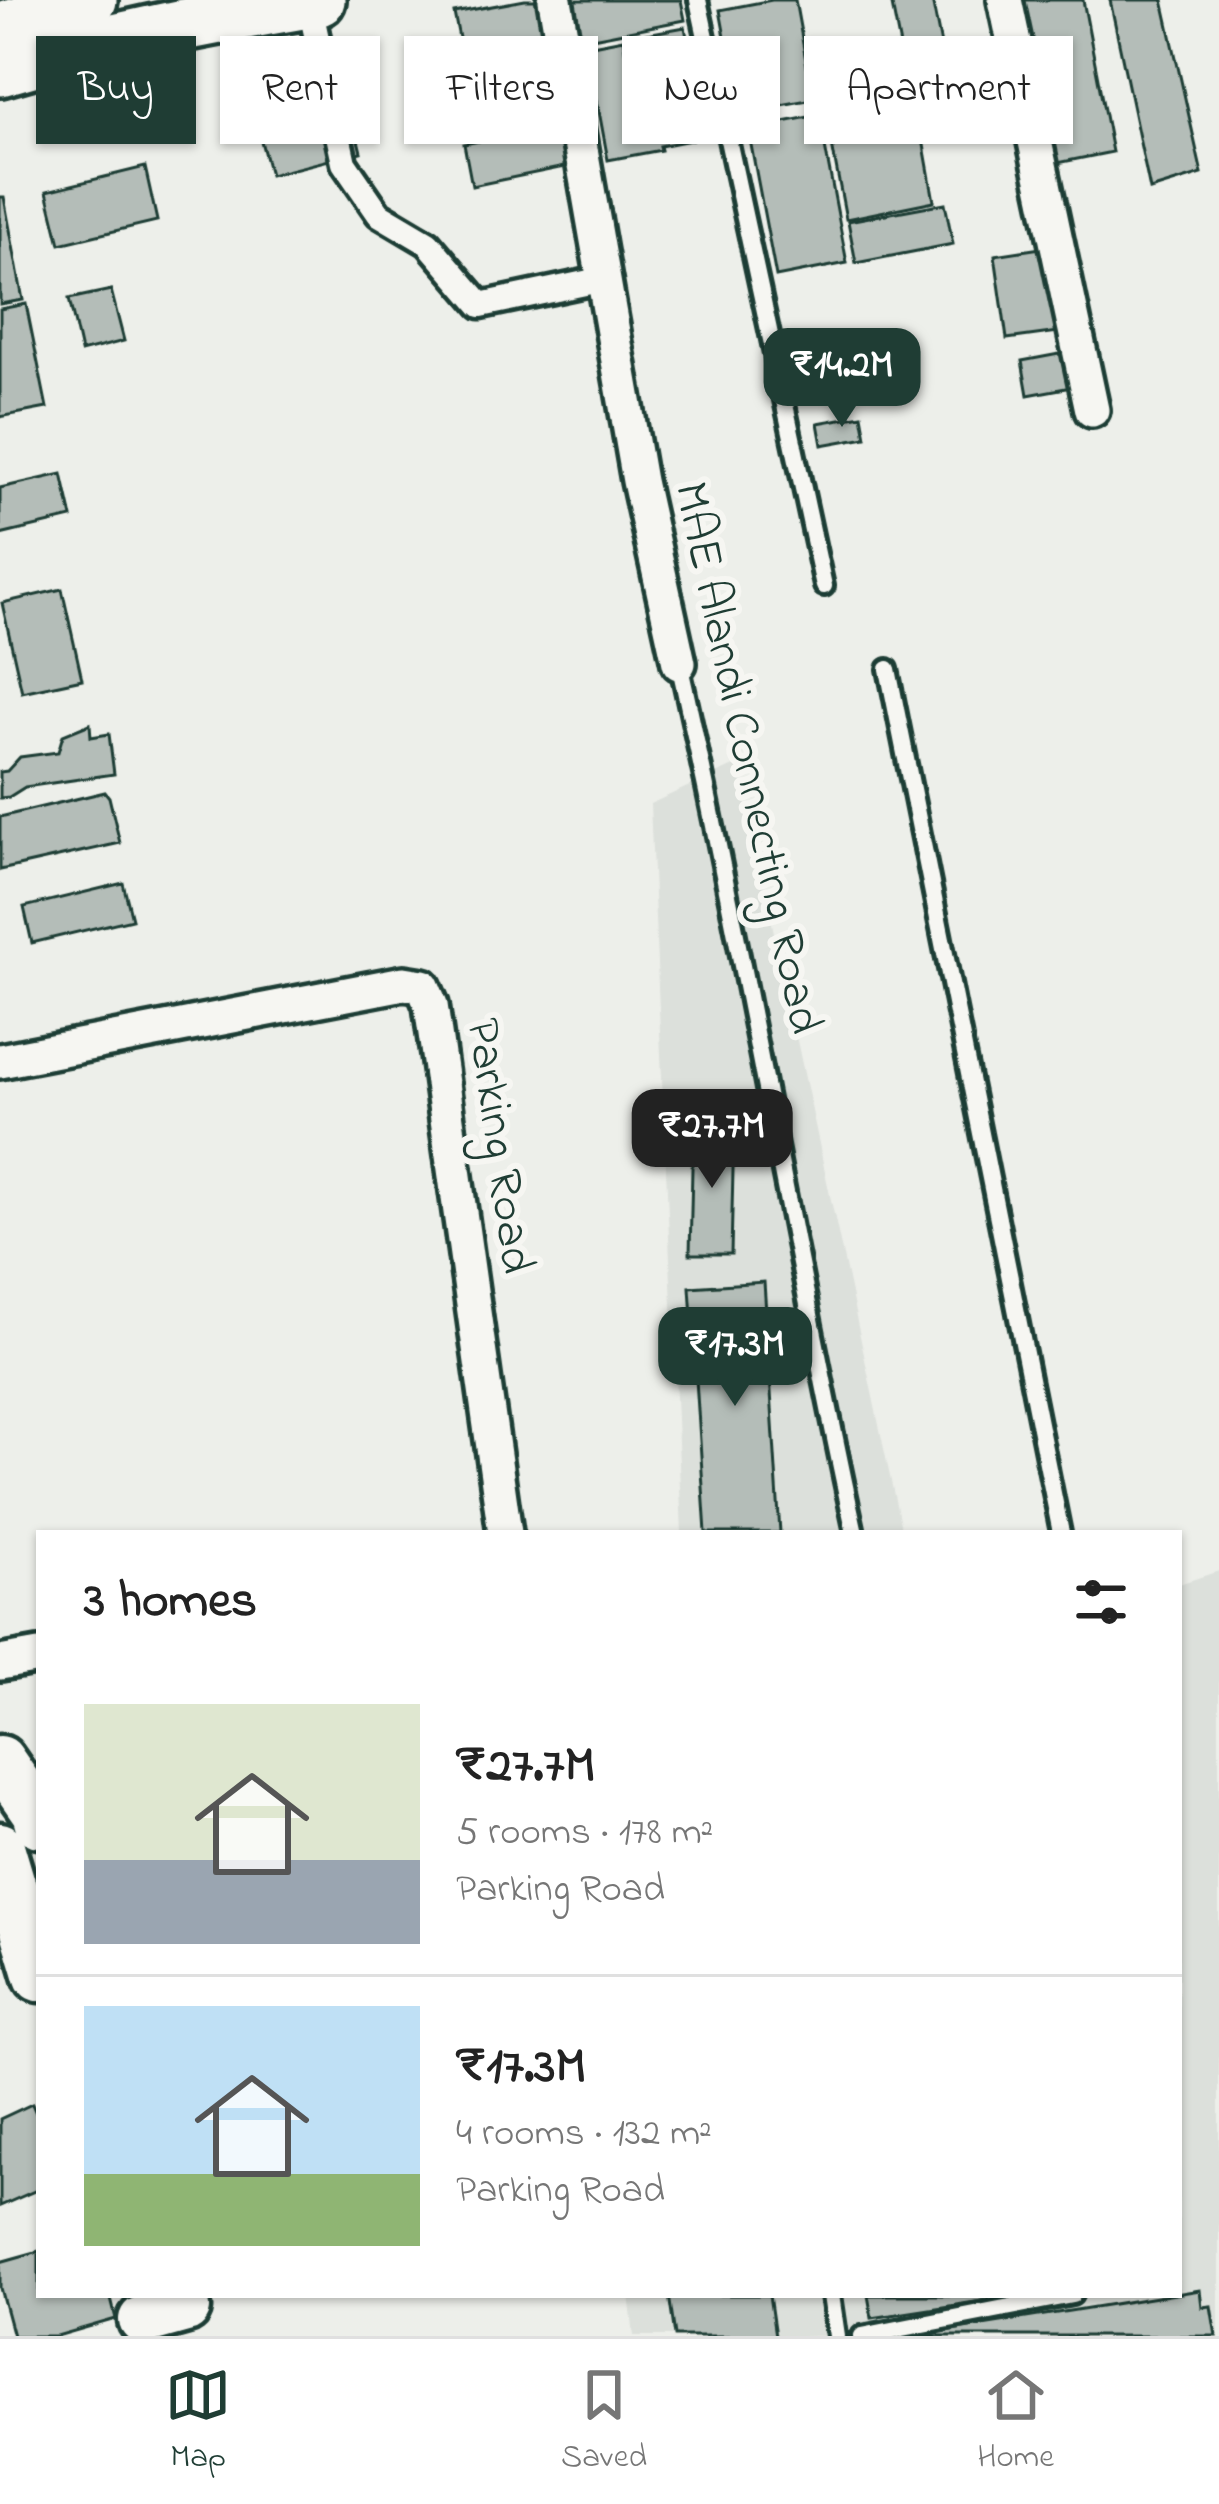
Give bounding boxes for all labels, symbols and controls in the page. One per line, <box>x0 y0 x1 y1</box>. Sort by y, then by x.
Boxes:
chip: Buy <box>36 36 196 144</box>
chip: Rent <box>220 36 380 144</box>
chip: Filters <box>404 36 598 144</box>
chip: New <box>622 36 780 144</box>
chip: Apartment <box>804 36 1073 144</box>
pin: ₹14.2M <box>744 328 940 430</box>
text: ₹14.2M <box>791 338 893 395</box>
street label: MAE Alandi Connecting Road <box>652 476 839 1041</box>
street label: Parking Road <box>444 1014 551 1278</box>
pin: ₹27.7M <box>614 1089 810 1191</box>
text: ₹27.7M <box>659 1099 765 1156</box>
pin: ₹17.3M <box>637 1307 833 1409</box>
text: ₹17.3M <box>685 1317 785 1374</box>
text: 3 homes <box>84 1565 257 1640</box>
icon: filters <box>1068 1569 1134 1635</box>
text: ₹27.7M <box>456 1730 595 1805</box>
icon: home <box>180 1752 324 1896</box>
text: 5 rooms · 178 m² <box>456 1805 713 1862</box>
text: Parking Road <box>456 1862 665 1919</box>
text: ₹17.3M <box>456 2031 586 2106</box>
icon: home <box>180 2054 324 2198</box>
text: 4 rooms · 132 m² <box>456 2106 712 2163</box>
text: Parking Road <box>456 2163 665 2220</box>
tab: Map <box>165 2362 231 2482</box>
tab: Saved <box>561 2362 647 2482</box>
tab: Home <box>977 2362 1054 2482</box>

